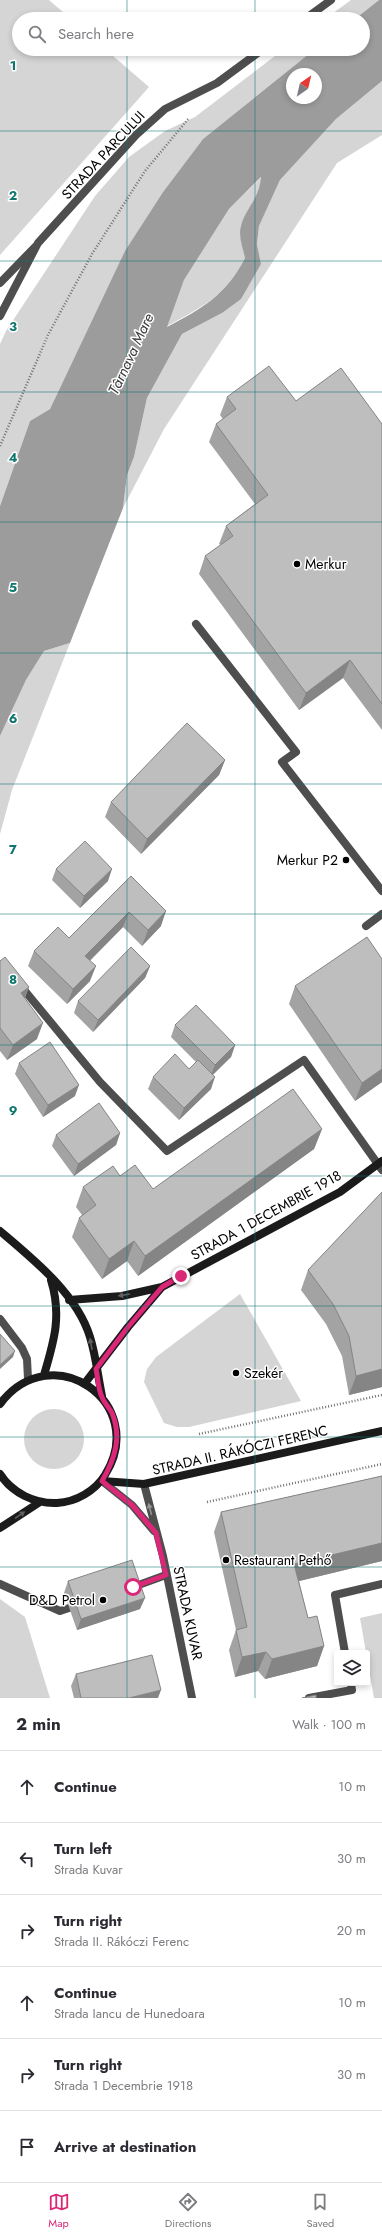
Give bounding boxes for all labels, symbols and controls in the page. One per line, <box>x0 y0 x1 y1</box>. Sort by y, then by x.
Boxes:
search box <box>12 12 370 56</box>
icon: search <box>26 23 48 45</box>
text: Search here <box>58 23 134 45</box>
text: 1 <box>10 56 16 75</box>
north arrow <box>286 68 322 104</box>
street label: STRADA PARCULUI <box>57 106 149 204</box>
text: 2 <box>9 186 17 205</box>
water label: Târnava Mare <box>103 309 160 398</box>
text: 3 <box>9 317 17 336</box>
text: 4 <box>8 448 18 467</box>
place label: Merkur <box>305 554 347 574</box>
marker: Merkur <box>292 559 302 569</box>
text: 5 <box>9 578 17 597</box>
text: 6 <box>9 709 18 728</box>
text: 7 <box>9 840 17 859</box>
place label: Merkur P2 <box>277 850 338 870</box>
marker: Merkur P2 <box>341 855 351 865</box>
text: 8 <box>9 970 17 989</box>
text: 9 <box>9 1101 18 1120</box>
street label: STRADA 1 DECEMBRIE 1918 <box>187 1165 345 1265</box>
route end <box>172 1267 190 1285</box>
one-way arrow <box>118 1293 130 1299</box>
one-way arrow <box>88 1338 94 1351</box>
place label: Szekér <box>244 1363 283 1383</box>
marker: Szekér <box>231 1368 241 1378</box>
street label: STRADA II. RÁKÓCZI FERENC <box>150 1420 330 1480</box>
one-way arrow <box>147 1502 153 1514</box>
one-way arrow <box>15 1511 26 1519</box>
place label: Restaurant Pethő <box>234 1550 332 1570</box>
marker: Restaurant Pethő <box>221 1555 231 1565</box>
street label: STRADA KUVAR <box>168 1564 208 1662</box>
route start <box>124 1578 142 1596</box>
place label: D&D Petrol <box>29 1590 95 1610</box>
marker: D&D Petrol <box>98 1595 108 1605</box>
map controls <box>334 1650 370 1686</box>
button: layers <box>334 1650 370 1686</box>
text: 2 min <box>16 1712 61 1736</box>
text: Walk · 100 m <box>292 1715 366 1734</box>
icon: ahead <box>16 1776 38 1798</box>
text: Continue <box>54 1776 117 1798</box>
text: 10 m <box>338 1777 366 1796</box>
text: Turn left <box>54 1838 112 1860</box>
icon: left <box>16 1848 38 1870</box>
text: 30 m <box>337 1849 366 1868</box>
text: Strada Kuvar <box>54 1860 123 1879</box>
text: Turn right <box>54 1910 122 1932</box>
icon: right <box>16 1920 38 1942</box>
text: 20 m <box>337 1921 366 1940</box>
text: Strada II. Rákóczi Ferenc <box>54 1932 189 1951</box>
text: Continue <box>54 1982 117 2004</box>
icon: ahead <box>16 1992 38 2014</box>
text: 10 m <box>338 1993 366 2012</box>
text: Strada Iancu de Hunedoara <box>54 2004 205 2023</box>
text: Turn right <box>54 2054 122 2076</box>
icon: right <box>16 2064 38 2086</box>
text: 30 m <box>337 2065 366 2084</box>
text: Strada 1 Decembrie 1918 <box>54 2076 193 2095</box>
icon: arrive <box>16 2136 38 2158</box>
text: Arrive at destination <box>54 2136 196 2158</box>
tab: Map <box>48 2191 70 2231</box>
tab: Directions <box>165 2191 211 2231</box>
tab: Saved <box>307 2191 334 2231</box>

